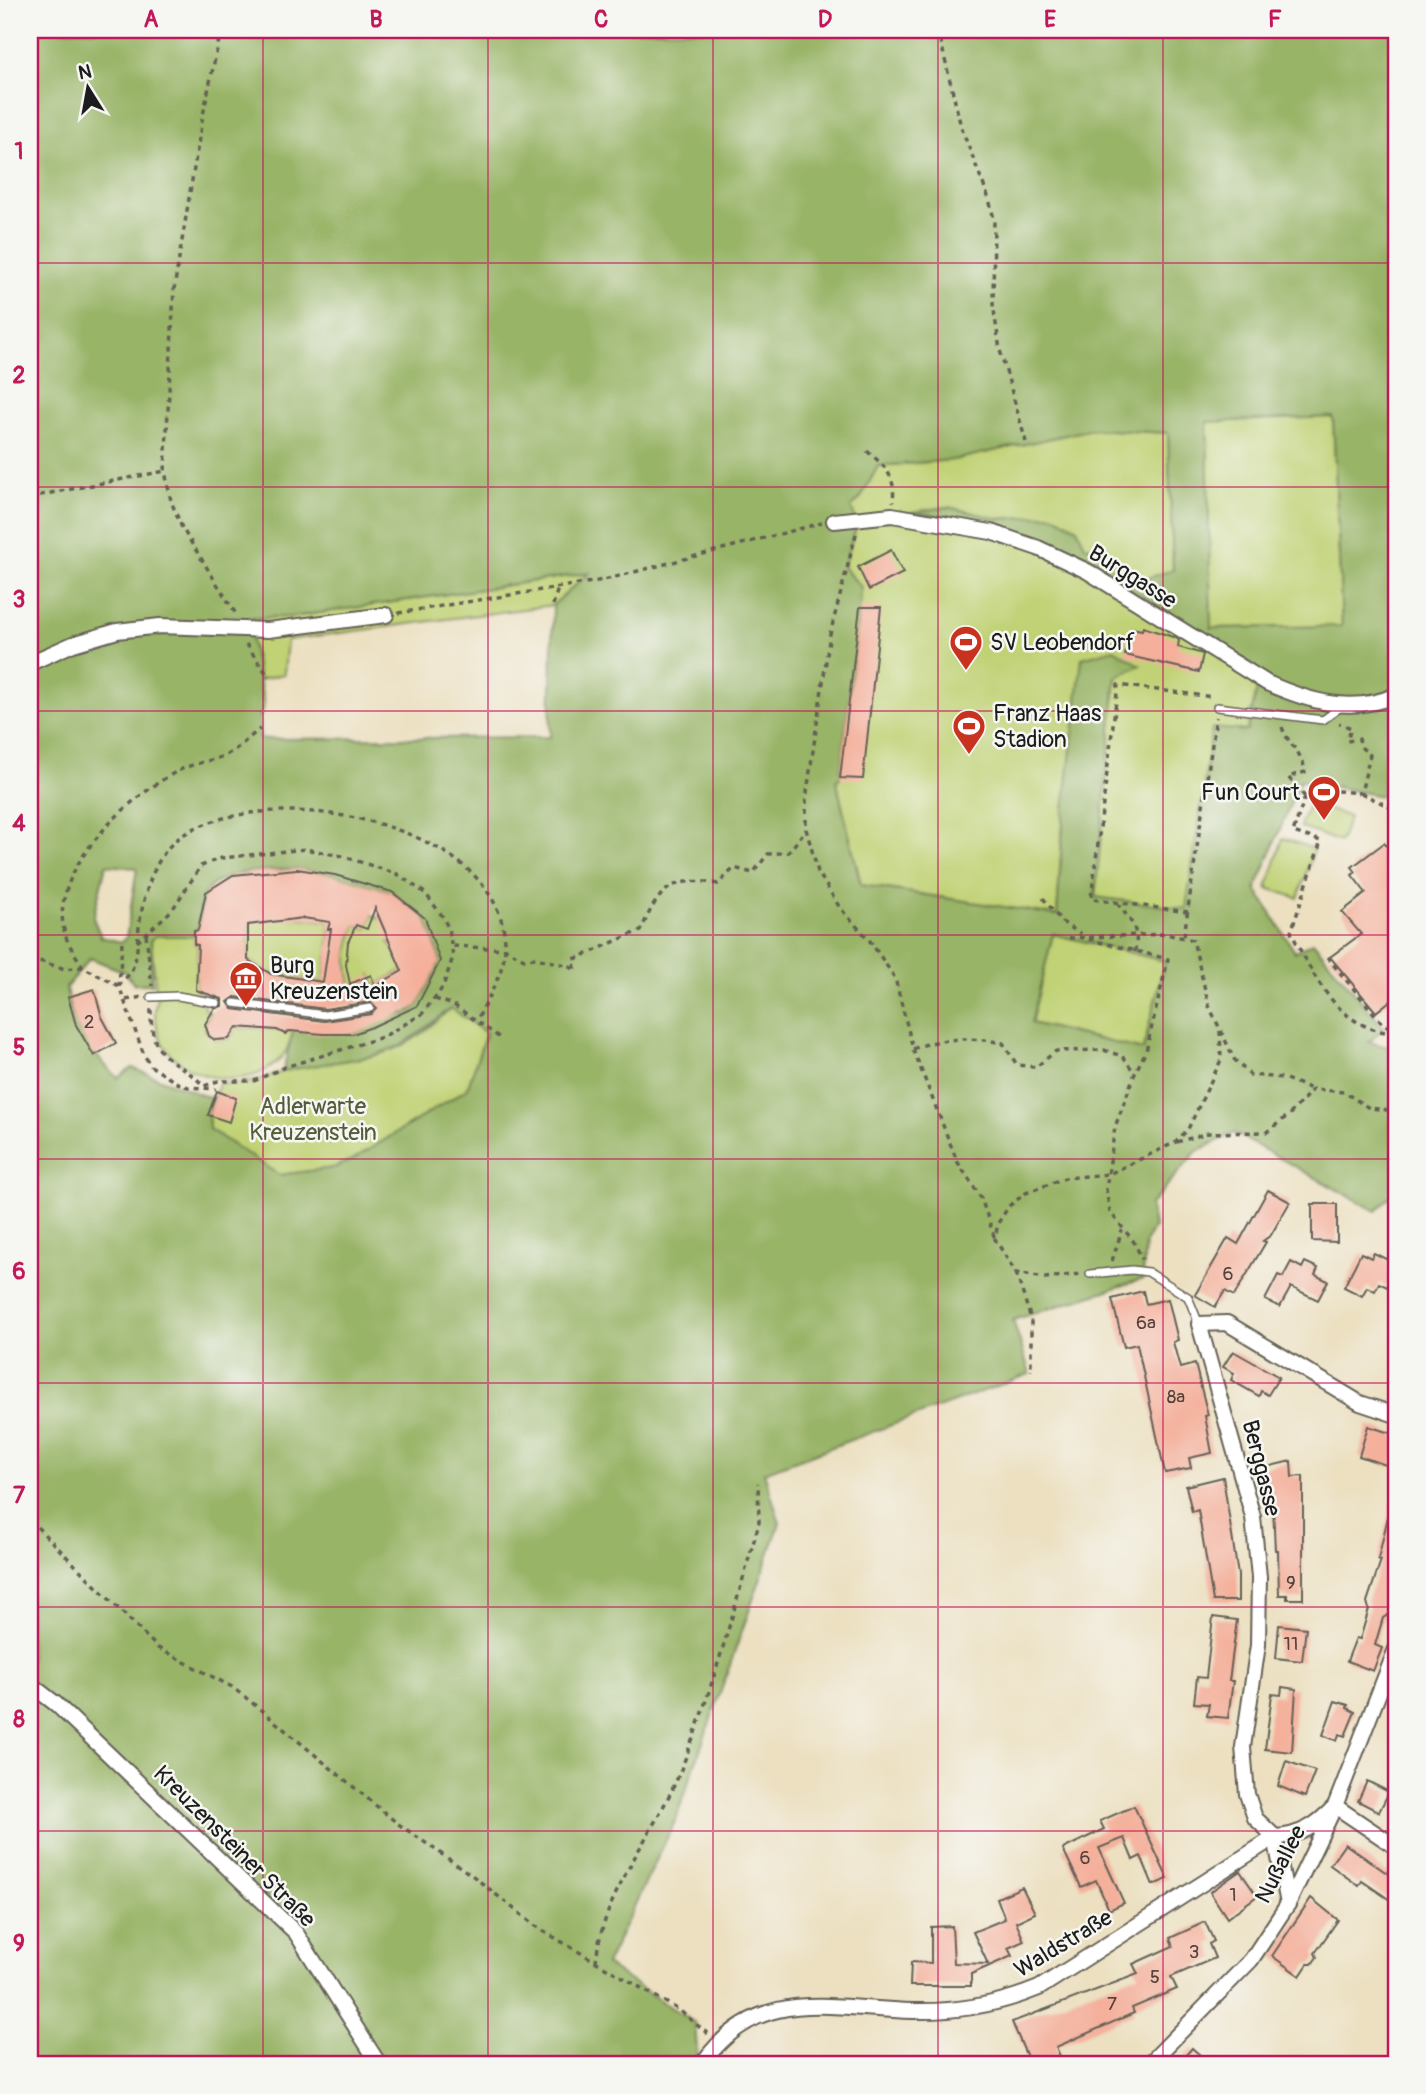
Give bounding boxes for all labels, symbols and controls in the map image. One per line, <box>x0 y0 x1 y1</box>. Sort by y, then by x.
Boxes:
text: A <box>144 5 159 34</box>
text: B <box>369 5 383 34</box>
text: C <box>594 5 608 34</box>
text: D <box>818 5 832 34</box>
text: E <box>1044 5 1056 34</box>
text: F <box>1268 5 1282 34</box>
north arrow <box>52 52 122 122</box>
text: N <box>76 59 94 85</box>
text: 1 <box>15 137 24 166</box>
text: 2 <box>13 361 26 390</box>
street label: Burggasse <box>1083 538 1183 615</box>
text: 3 <box>13 585 25 614</box>
sports icon: SV Leobendorf <box>947 623 985 672</box>
place label: SV Leobendorf <box>990 628 1135 657</box>
place label: Franz Haas Stadion <box>993 699 1101 754</box>
sports icon: Franz Haas Stadion <box>950 707 988 756</box>
sports icon: Fun Court <box>1305 773 1343 822</box>
place label: Fun Court <box>1201 778 1301 807</box>
text: 4 <box>12 809 26 838</box>
place label: Burg Kreuzenstein <box>270 951 398 1006</box>
museum icon: Burg Kreuzenstein <box>227 959 265 1008</box>
house number: 2 <box>84 1010 94 1034</box>
text: 5 <box>13 1033 25 1062</box>
park label: Adlerwarte Kreuzenstein <box>249 1092 377 1147</box>
text: 6 <box>12 1257 26 1286</box>
house number: 6 <box>1222 1262 1234 1286</box>
house number: 6a <box>1136 1311 1156 1335</box>
house number: 8a <box>1167 1385 1185 1409</box>
street label: Berggasse <box>1236 1417 1288 1520</box>
text: 7 <box>13 1481 26 1510</box>
house number: 9 <box>1286 1571 1296 1595</box>
house number: 11 <box>1284 1632 1298 1656</box>
text: 8 <box>13 1705 25 1734</box>
street label: Kreuzensteiner Straße <box>147 1759 322 1934</box>
street label: Nußallee <box>1248 1820 1313 1908</box>
house number: 6 <box>1079 1846 1091 1870</box>
house number: 1 <box>1229 1883 1237 1907</box>
street label: Waldstraße <box>1009 1902 1118 1984</box>
text: 9 <box>13 1929 25 1958</box>
house number: 3 <box>1189 1940 1199 1964</box>
house number: 5 <box>1150 1965 1160 1989</box>
house number: 7 <box>1107 1992 1117 2016</box>

